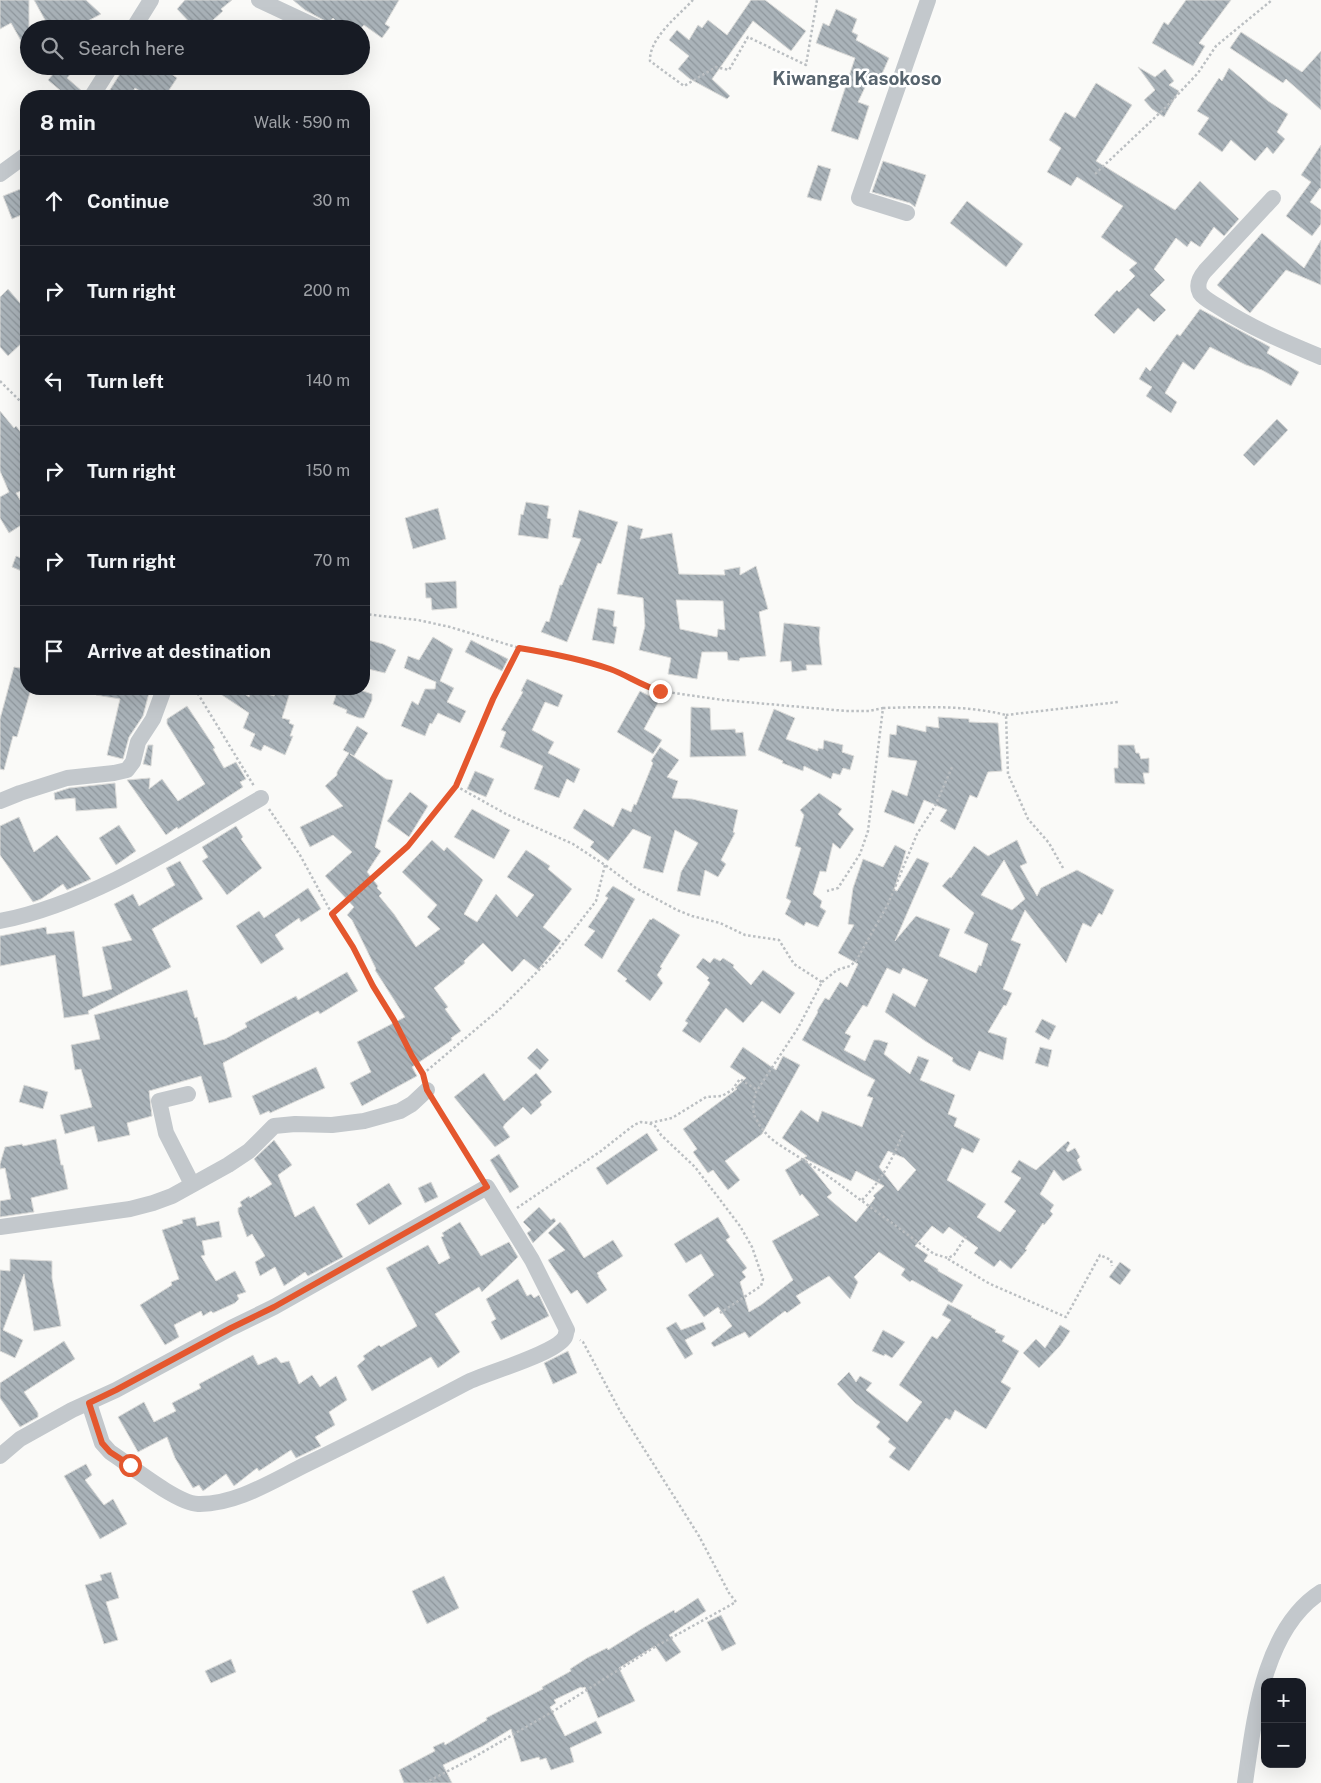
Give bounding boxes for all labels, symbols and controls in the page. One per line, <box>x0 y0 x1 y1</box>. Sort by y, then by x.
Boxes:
search box <box>20 20 370 75</box>
icon: search <box>38 34 66 62</box>
text: Search here <box>78 37 185 59</box>
district label: Kiwanga Kasokoso <box>772 67 942 89</box>
text: 8 min <box>40 110 96 135</box>
text: Walk · 590 m <box>254 113 350 132</box>
icon: ahead <box>40 187 68 215</box>
text: Continue <box>87 190 169 212</box>
text: 30 m <box>313 191 350 210</box>
icon: right <box>40 277 68 305</box>
text: Turn right <box>87 280 176 302</box>
text: 200 m <box>303 281 350 300</box>
icon: left <box>40 367 68 395</box>
text: Turn left <box>87 370 164 392</box>
text: 140 m <box>306 371 350 390</box>
icon: right <box>40 457 68 485</box>
text: Turn right <box>87 460 176 482</box>
text: 150 m <box>306 461 350 480</box>
icon: right <box>40 547 68 575</box>
text: Turn right <box>87 550 176 572</box>
text: 70 m <box>313 551 350 570</box>
icon: arrive <box>40 637 68 665</box>
text: Arrive at destination <box>87 640 271 662</box>
route end <box>649 680 672 703</box>
route start <box>119 1454 142 1477</box>
map controls <box>1261 1678 1306 1768</box>
button: + <box>1261 1678 1306 1723</box>
button: − <box>1261 1723 1306 1768</box>

